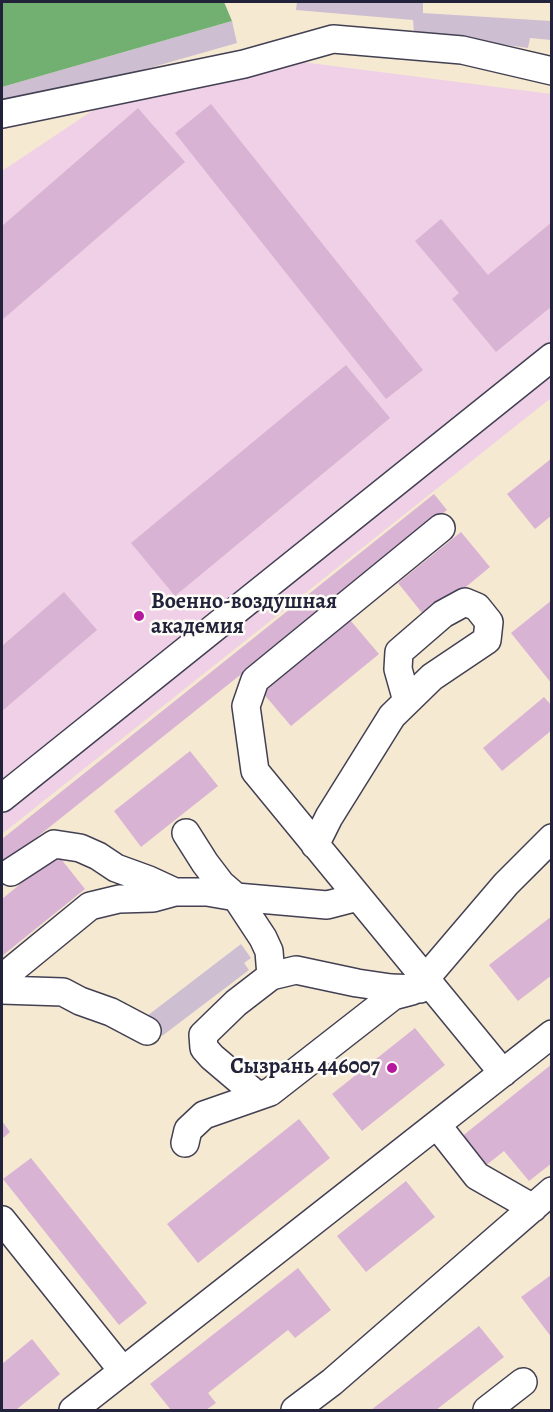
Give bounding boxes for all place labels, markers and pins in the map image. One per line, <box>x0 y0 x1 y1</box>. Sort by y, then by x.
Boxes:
place label: Военно-воздушная академия <box>151 590 337 642</box>
marker: Военно-воздушная академия <box>132 609 146 623</box>
place label: Сызрань 446007 <box>230 1055 380 1081</box>
marker: Сызрань 446007 <box>385 1061 399 1075</box>

